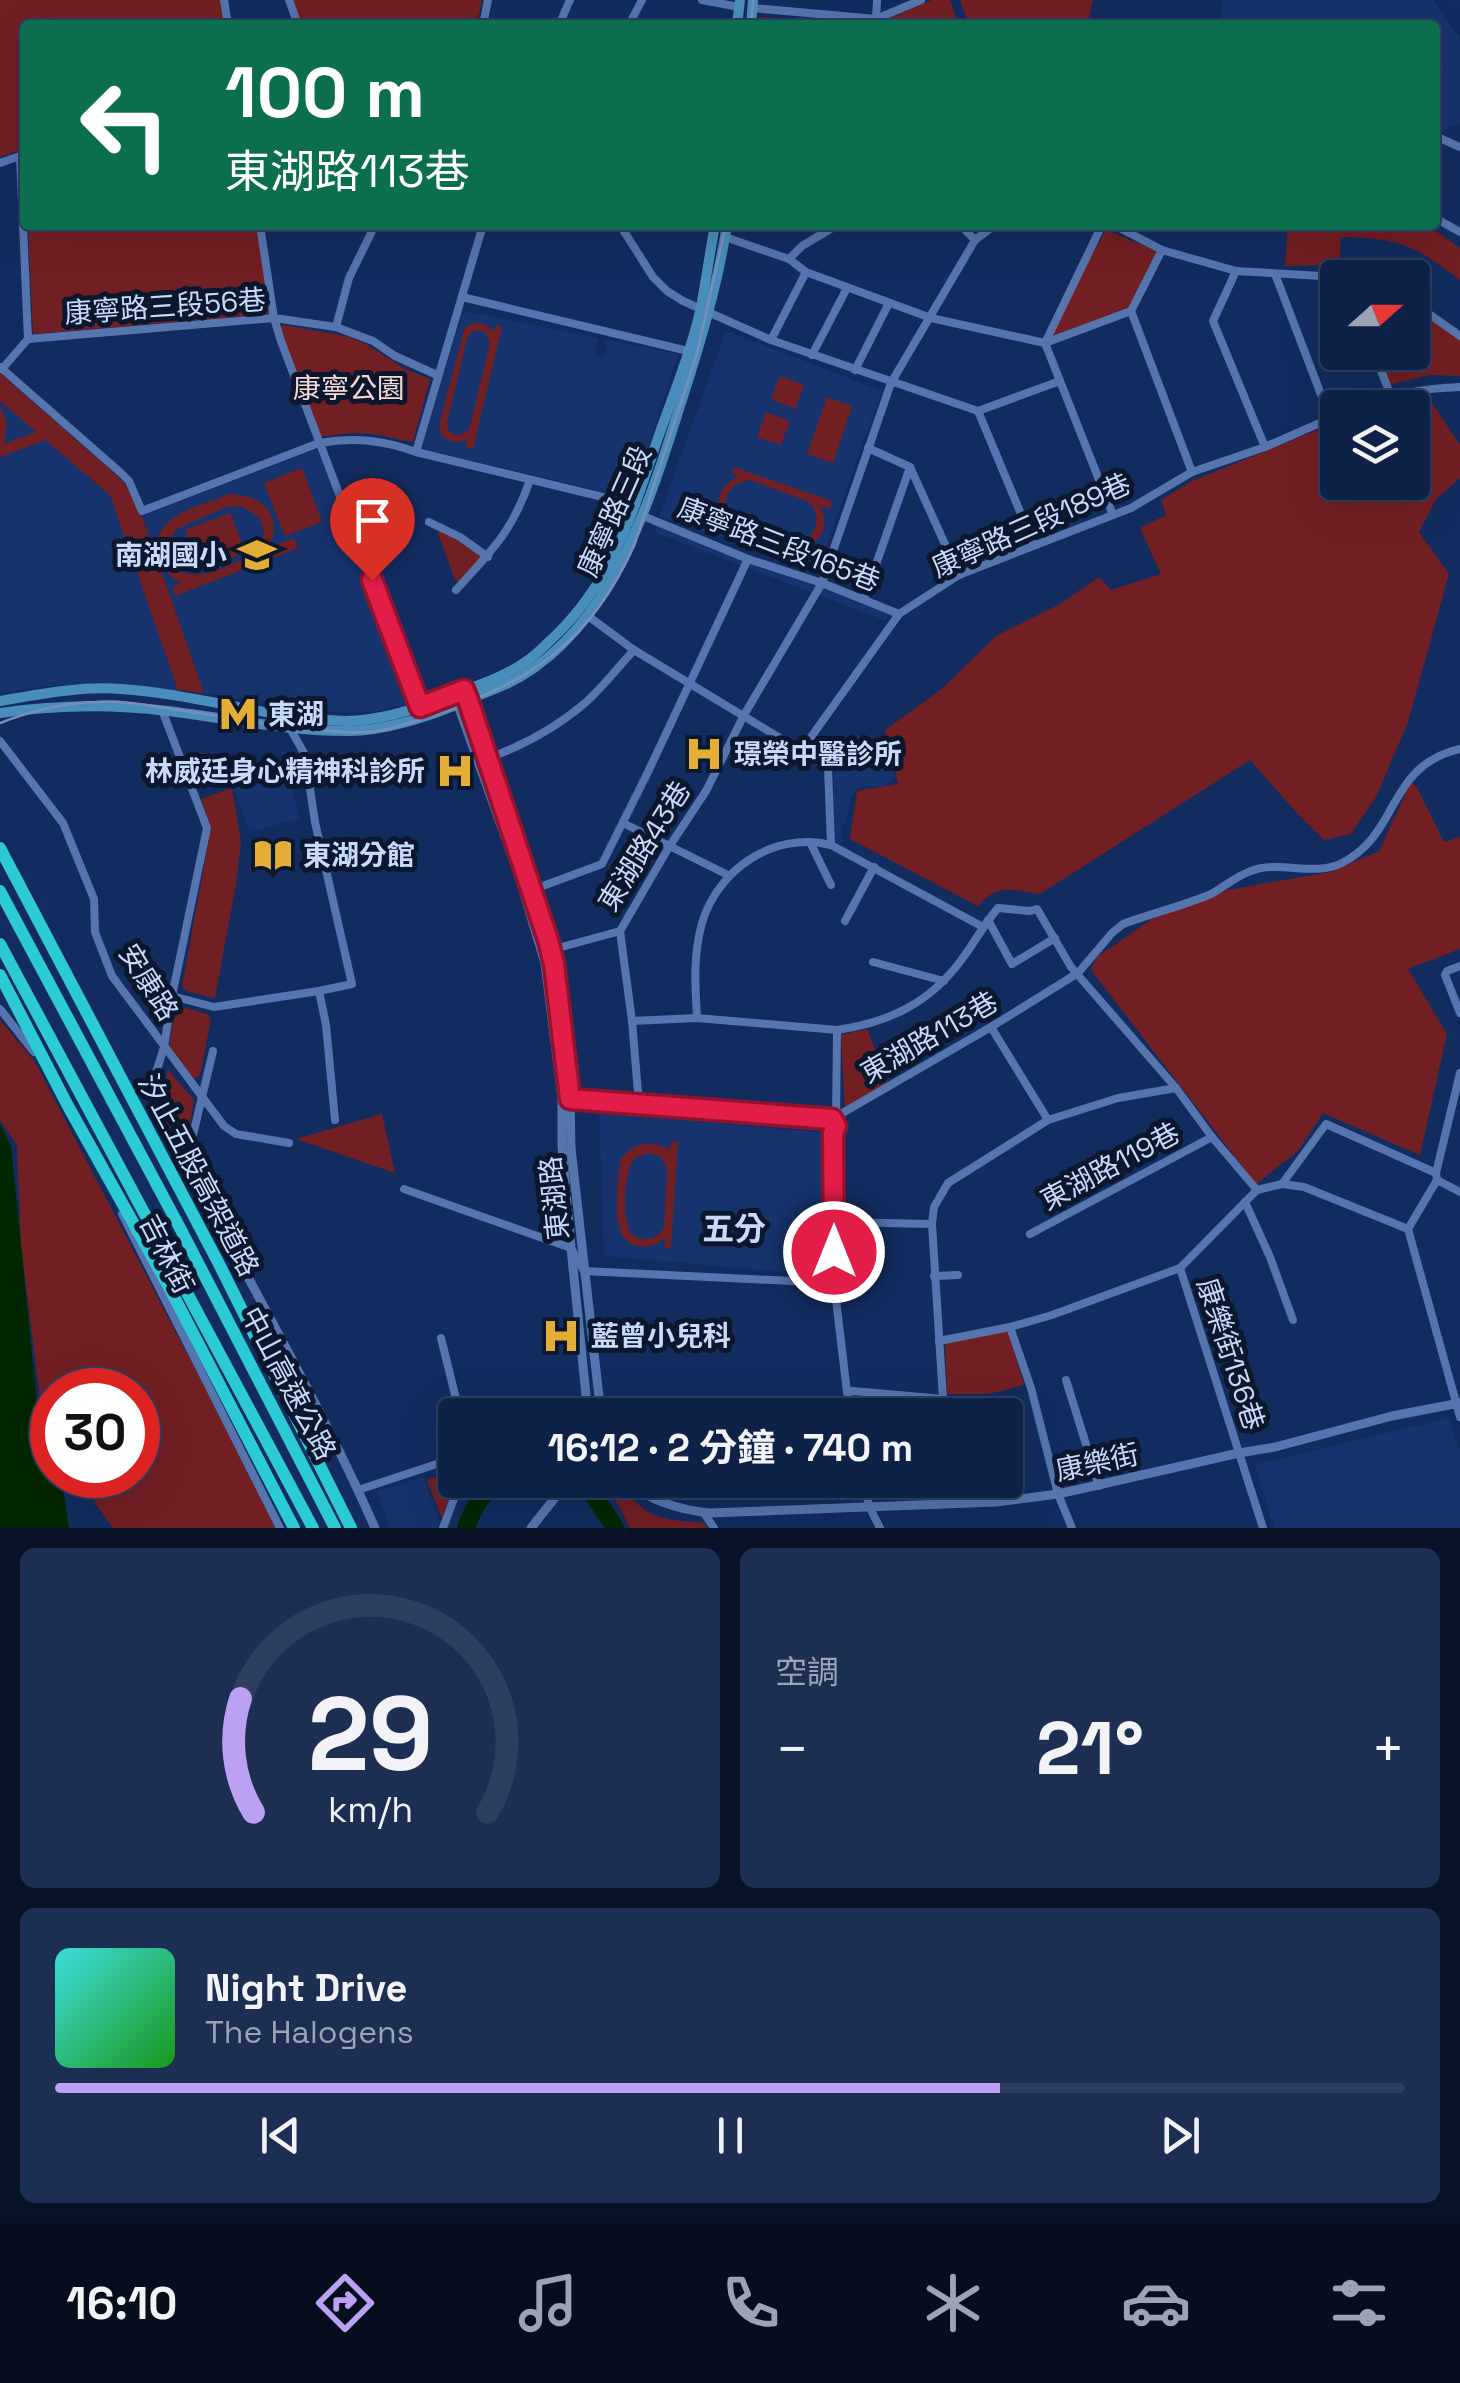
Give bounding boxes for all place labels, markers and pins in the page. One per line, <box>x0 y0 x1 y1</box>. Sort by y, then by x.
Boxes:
pin <box>330 478 415 581</box>
school or university icon: 南湖國小 <box>236 534 278 576</box>
place label: 南湖國小 <box>115 537 227 573</box>
metro station icon: 東湖 <box>217 693 259 735</box>
place label: 東湖 <box>268 696 324 732</box>
hospital icon: 璟榮中醫診所 <box>683 733 725 775</box>
place label: 璟榮中醫診所 <box>734 736 902 772</box>
hospital icon: 林威廷身心精神科診所 <box>434 750 476 792</box>
place label: 林威廷身心精神科診所 <box>145 753 425 789</box>
library icon: 東湖分館 <box>252 834 294 876</box>
place label: 東湖分館 <box>303 837 415 873</box>
hospital icon: 藍曾小兒科 <box>540 1315 582 1357</box>
place label: 藍曾小兒科 <box>591 1318 731 1354</box>

